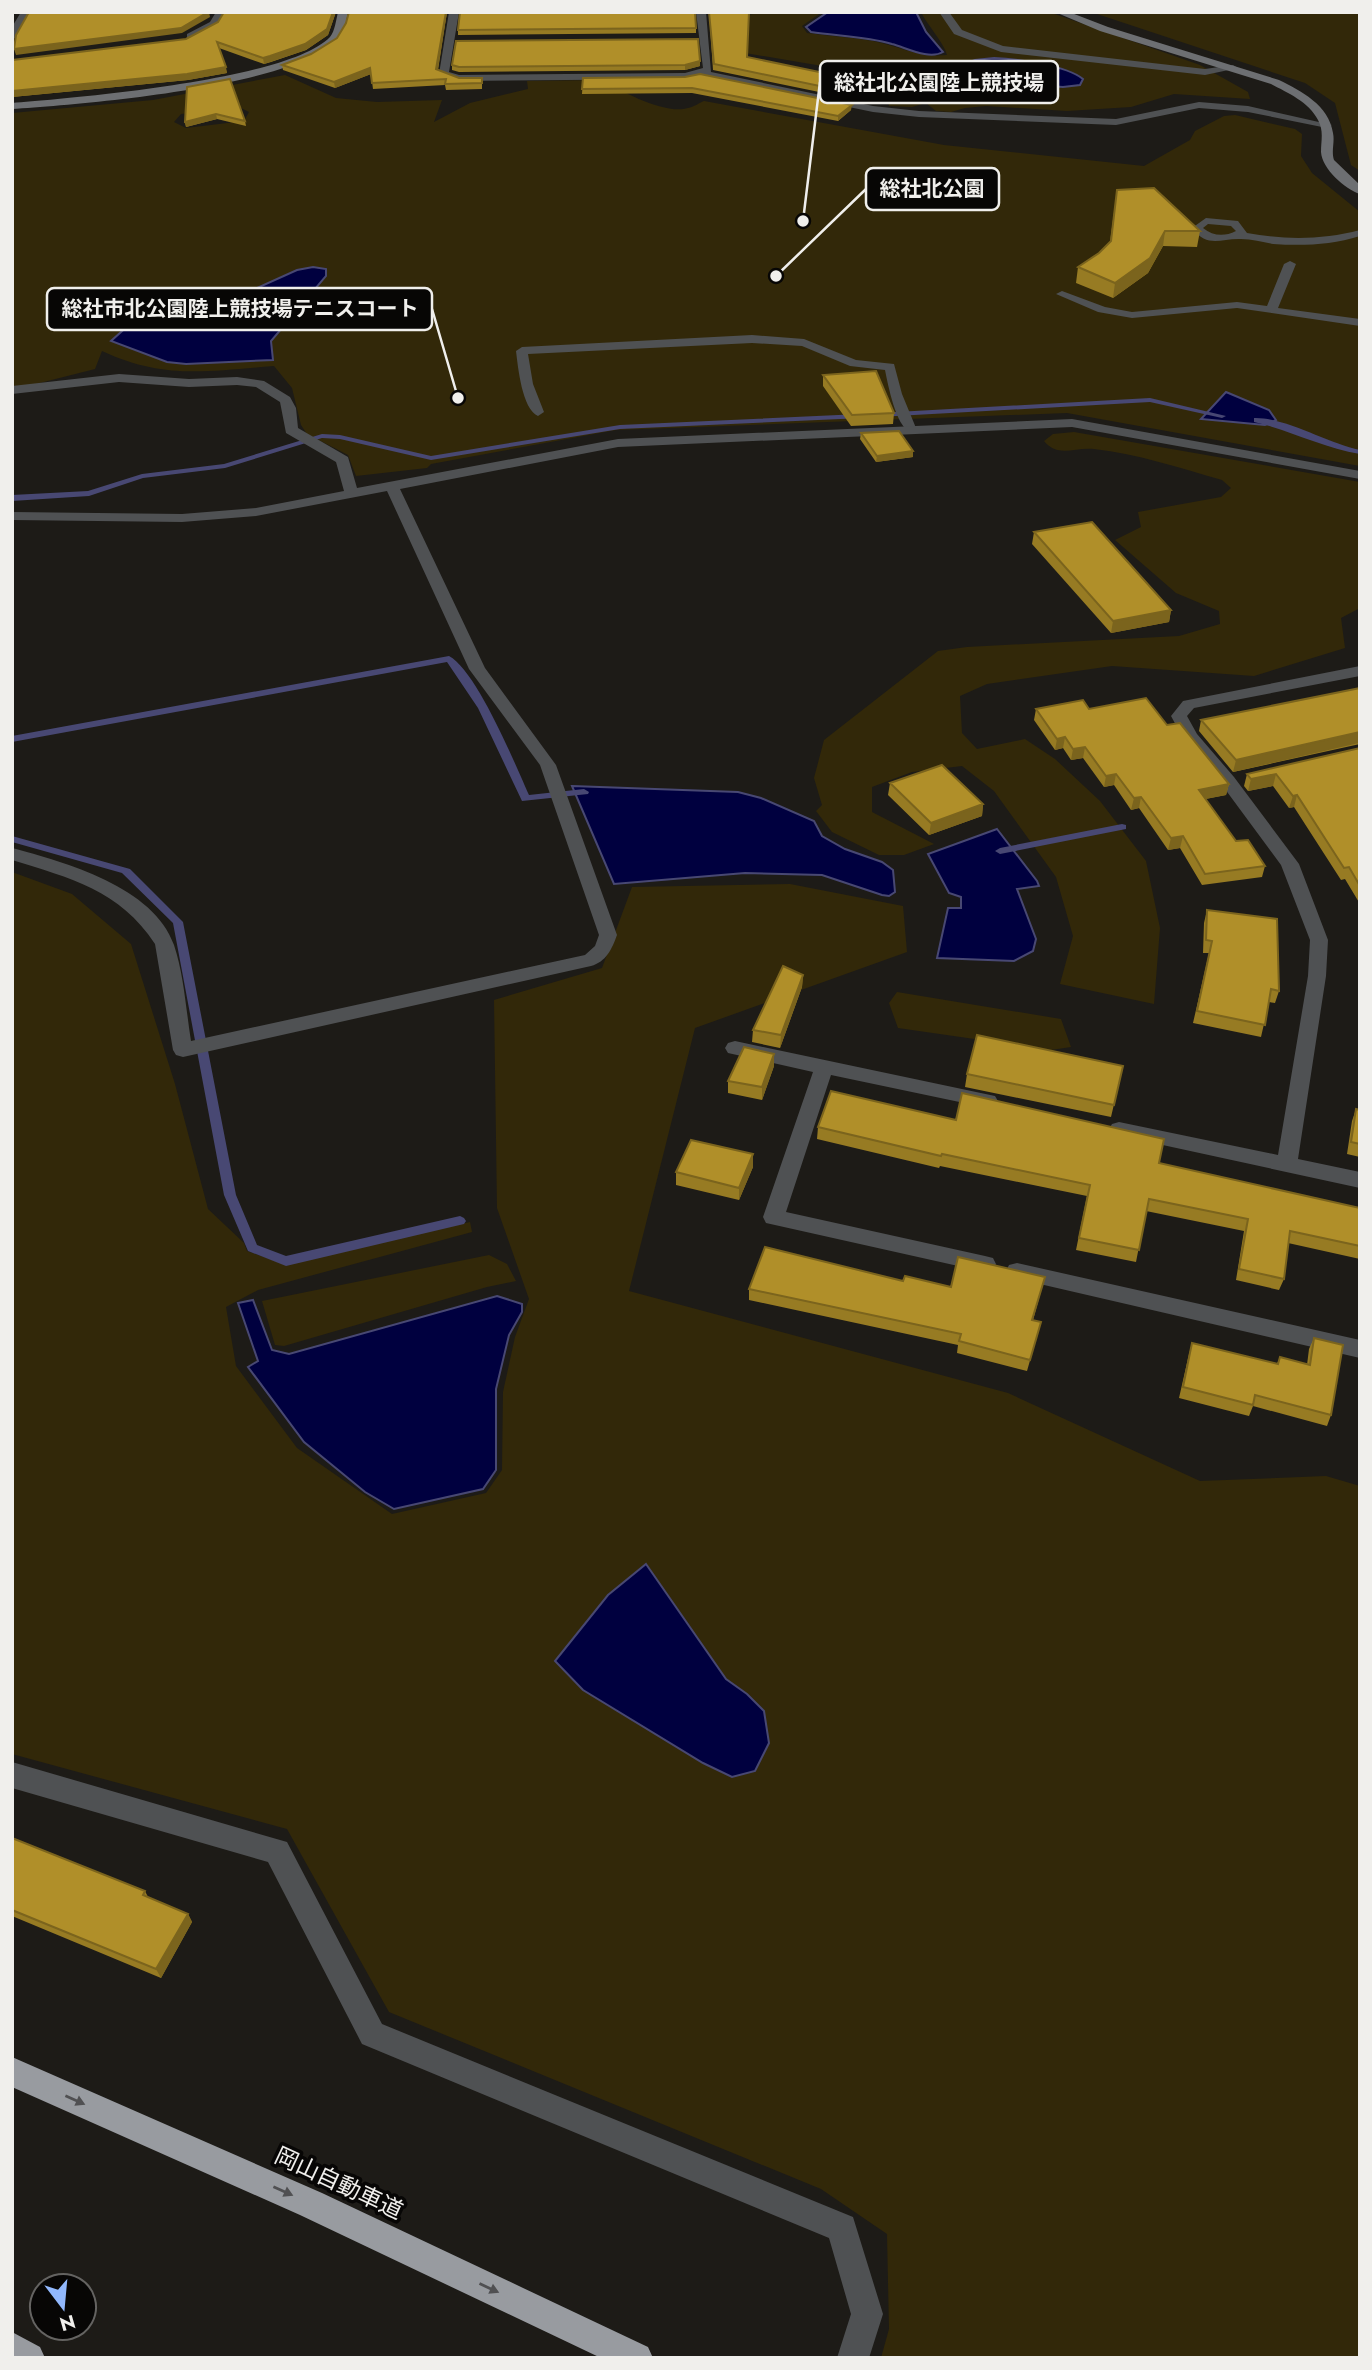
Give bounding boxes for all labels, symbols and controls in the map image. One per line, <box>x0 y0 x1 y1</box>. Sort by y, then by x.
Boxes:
callout: 総社北公園陸上競技場 <box>820 61 1058 103</box>
text: 総社北公園陸上競技場 <box>834 68 1044 98</box>
callout: 総社北公園 <box>866 168 999 210</box>
text: 総社北公園 <box>880 174 985 204</box>
callout: 総社市北公園陸上競技場テニスコート <box>47 288 432 330</box>
text: 総社市北公園陸上競技場テニスコート <box>62 294 419 324</box>
one-way arrow <box>64 2095 85 2106</box>
street label: 岡山自動車道 <box>269 2138 409 2228</box>
one-way arrow <box>273 2186 294 2197</box>
north arrow <box>28 2272 98 2342</box>
one-way arrow <box>479 2282 499 2294</box>
text: N <box>57 2308 79 2338</box>

